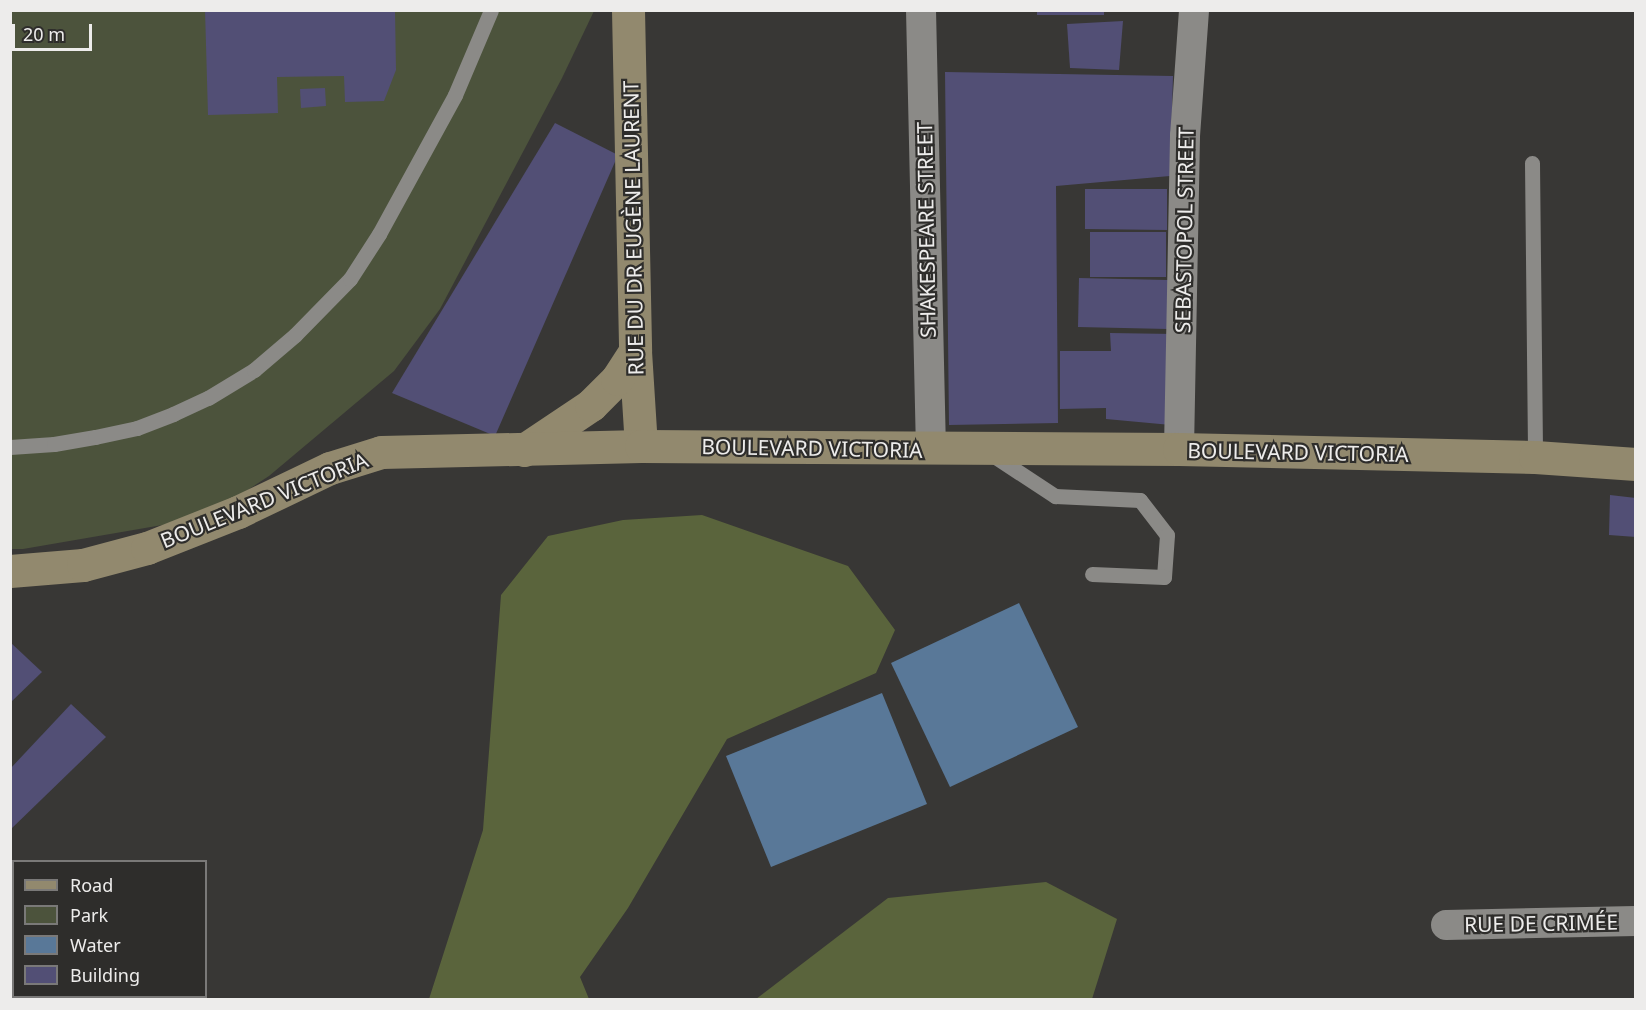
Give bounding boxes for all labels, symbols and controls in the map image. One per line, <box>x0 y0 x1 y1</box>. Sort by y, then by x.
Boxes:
scale bar <box>15 12 94 50</box>
text: 20 m <box>23 22 65 46</box>
street label: RUE DU DR EUGÈNE LAURENT <box>618 80 648 376</box>
street label: SHAKESPEARE STREET <box>912 122 940 338</box>
street label: SEBASTOPOL STREET <box>1170 127 1198 333</box>
street label: BOULEVARD VICTORIA <box>701 433 923 463</box>
street label: BOULEVARD VICTORIA <box>1187 437 1409 467</box>
street label: BOULEVARD VICTORIA <box>157 447 371 553</box>
legend <box>12 860 207 998</box>
text: Road <box>70 873 113 897</box>
text: Park <box>70 903 108 927</box>
street label: RUE DE CRIMÉE <box>1464 909 1618 937</box>
text: Water <box>70 933 121 957</box>
text: Building <box>70 963 140 987</box>

